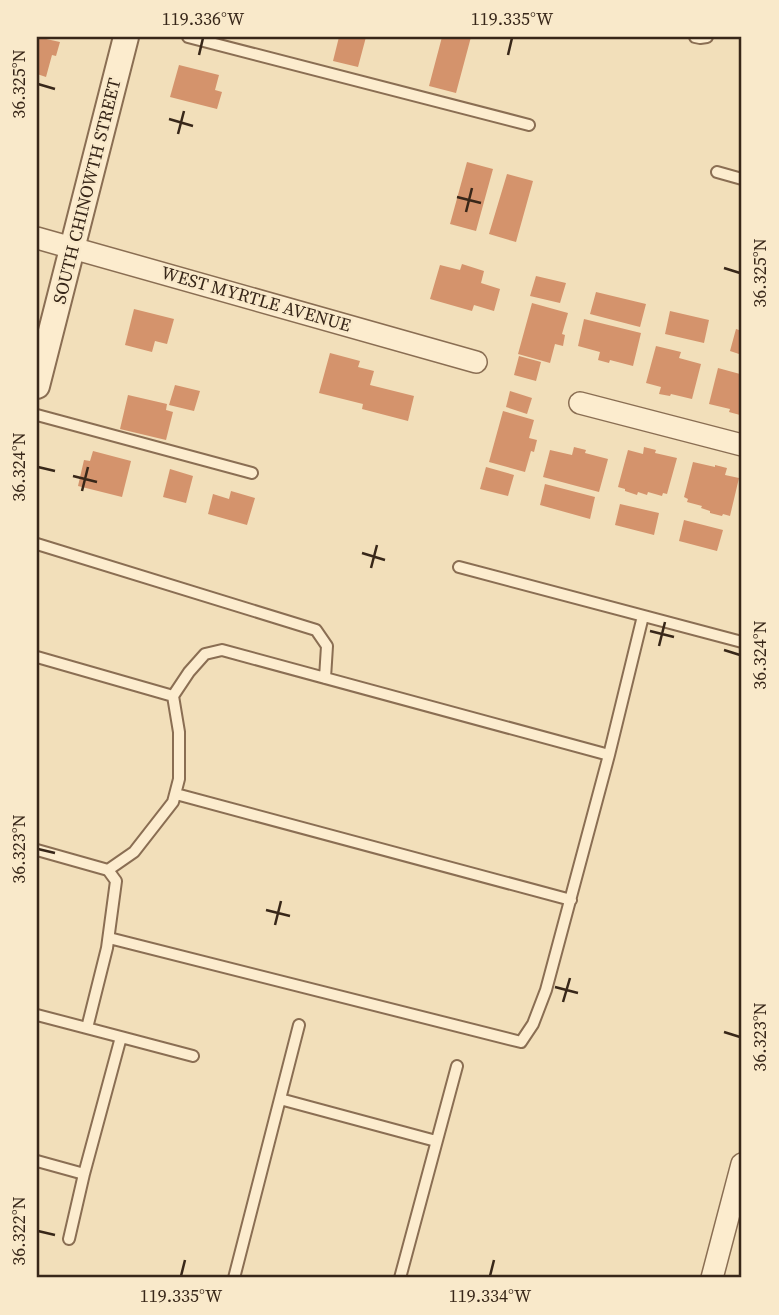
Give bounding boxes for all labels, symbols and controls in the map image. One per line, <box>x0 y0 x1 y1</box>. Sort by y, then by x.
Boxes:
text: 119.336°W <box>162 6 245 31</box>
text: 119.335°W <box>471 6 554 31</box>
text: 36.325°N <box>6 49 31 119</box>
street label: SOUTH CHINOWTH STREET <box>46 75 127 306</box>
text: 36.325°N <box>747 238 772 308</box>
street label: WEST MYRTLE AVENUE <box>158 259 354 338</box>
text: 36.324°N <box>6 432 31 502</box>
text: 36.324°N <box>747 620 772 690</box>
text: 36.323°N <box>6 814 31 884</box>
text: 36.323°N <box>747 1002 772 1072</box>
text: 36.322°N <box>6 1196 31 1266</box>
text: 119.335°W <box>140 1283 223 1308</box>
text: 119.334°W <box>449 1283 532 1308</box>

